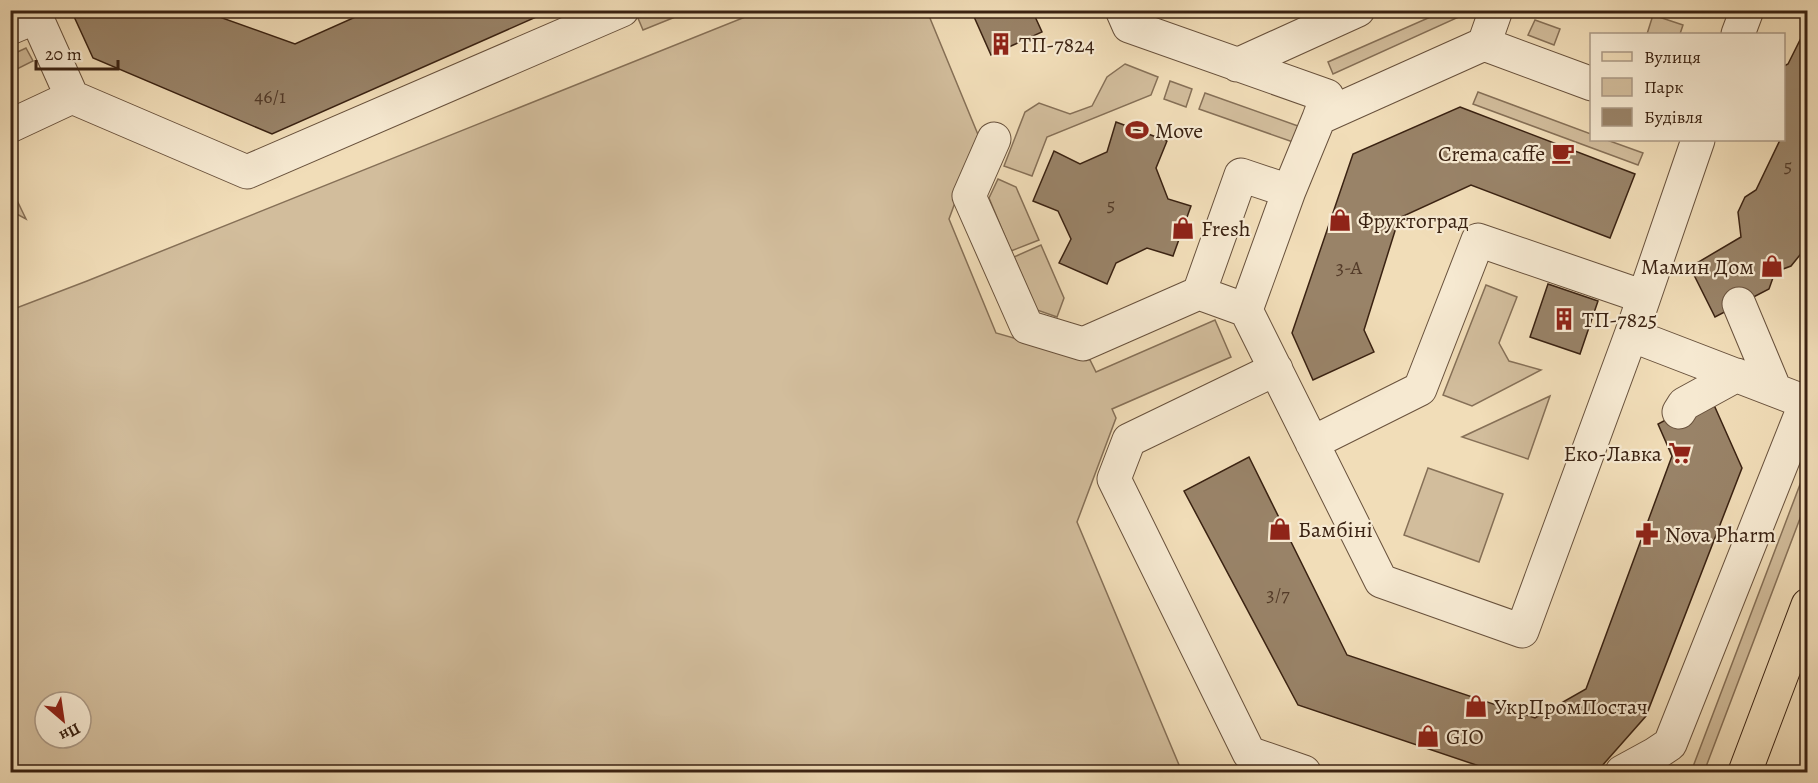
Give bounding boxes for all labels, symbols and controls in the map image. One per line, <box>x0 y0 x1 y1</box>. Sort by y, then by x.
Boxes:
place label: ТП-7824 <box>1019 30 1095 60</box>
building icon: ТП-7824 <box>988 31 1014 57</box>
scale bar <box>36 33 118 71</box>
legend <box>1590 33 1785 141</box>
text: 20 m <box>45 42 82 66</box>
text: Вулиця <box>1644 45 1701 69</box>
text: Парк <box>1644 75 1684 99</box>
house number: 46/1 <box>254 83 286 110</box>
text: Будівля <box>1644 105 1703 129</box>
place label: Move <box>1155 116 1203 146</box>
sports icon: Move <box>1124 117 1150 143</box>
place label: Crema caffe <box>1438 139 1545 169</box>
cafe icon: Crema caffe <box>1550 140 1576 166</box>
house number: 5 <box>1784 152 1792 179</box>
house number: 5 <box>1107 191 1115 218</box>
place label: Фруктоград <box>1358 206 1469 236</box>
shop icon: Фруктоград <box>1327 207 1353 233</box>
place label: Fresh <box>1201 214 1251 244</box>
shop icon: Fresh <box>1170 215 1196 241</box>
place label: Мамин Дом <box>1641 252 1754 282</box>
shop icon: Мамин Дом <box>1759 253 1785 279</box>
house number: 3-А <box>1336 254 1363 281</box>
place label: ТП-7825 <box>1582 305 1657 335</box>
building icon: ТП-7825 <box>1551 306 1577 332</box>
place label: Еко-Лавка <box>1564 439 1663 469</box>
supermarket icon: Еко-Лавка <box>1667 440 1693 466</box>
place label: Бамбіні <box>1298 515 1373 545</box>
shop icon: Бамбіні <box>1267 516 1293 542</box>
place label: Nova Pharm <box>1665 520 1776 550</box>
pharmacy icon: Nova Pharm <box>1634 521 1660 547</box>
house number: 3/7 <box>1266 581 1290 608</box>
north arrow <box>33 690 93 750</box>
place label: УкрПромПостач <box>1494 692 1648 722</box>
shop icon: УкрПромПостач <box>1463 693 1489 719</box>
text: Пн <box>55 718 84 747</box>
place label: GIO <box>1446 722 1484 752</box>
shop icon: GIO <box>1415 723 1441 749</box>

